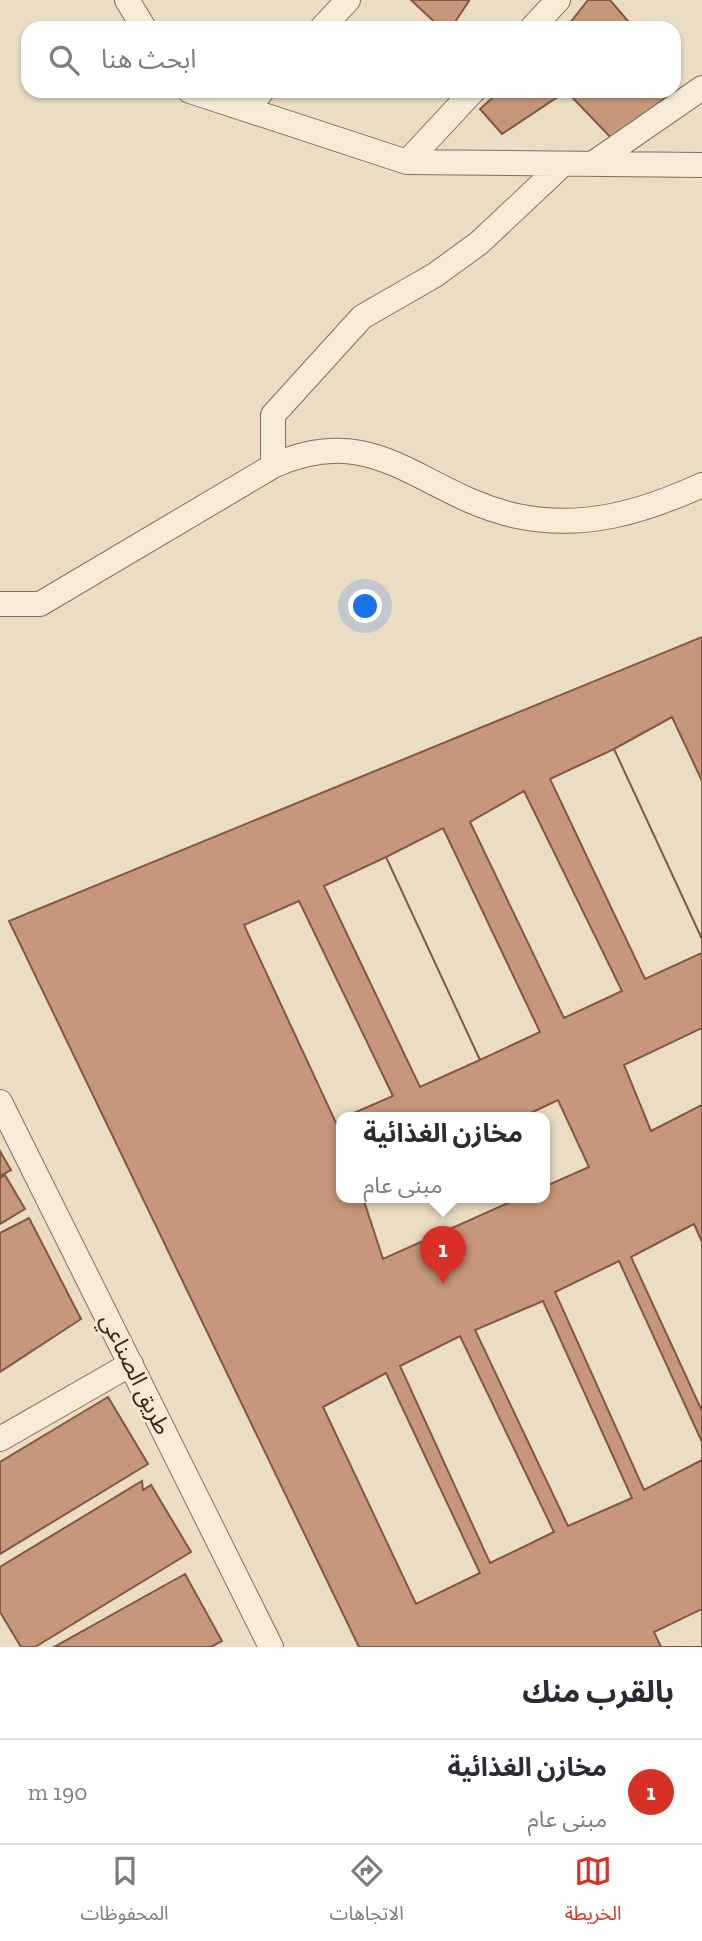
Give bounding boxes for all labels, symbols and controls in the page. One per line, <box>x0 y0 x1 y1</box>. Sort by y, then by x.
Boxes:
search box <box>21 21 681 98</box>
icon: search <box>45 41 83 79</box>
text: ابحث هنا <box>101 43 196 75</box>
your location <box>348 589 382 623</box>
popup <box>336 1112 550 1203</box>
text: مخازن الغذائية <box>363 1117 523 1149</box>
text: مبنى عام <box>363 1171 443 1199</box>
pin: 1 <box>420 1226 466 1284</box>
street label: طريق الصناعي <box>92 1309 177 1440</box>
text: بالقرب منك <box>522 1674 674 1710</box>
text: مخازن الغذائية <box>447 1751 607 1783</box>
text: 190 m <box>28 1778 87 1806</box>
text: 1 <box>646 1778 656 1806</box>
text: مبنى عام <box>528 1805 607 1833</box>
tab: المحفوظات <box>80 1852 169 1934</box>
tab: الاتجاهات <box>330 1852 404 1934</box>
tab: الخريطة <box>565 1852 622 1934</box>

